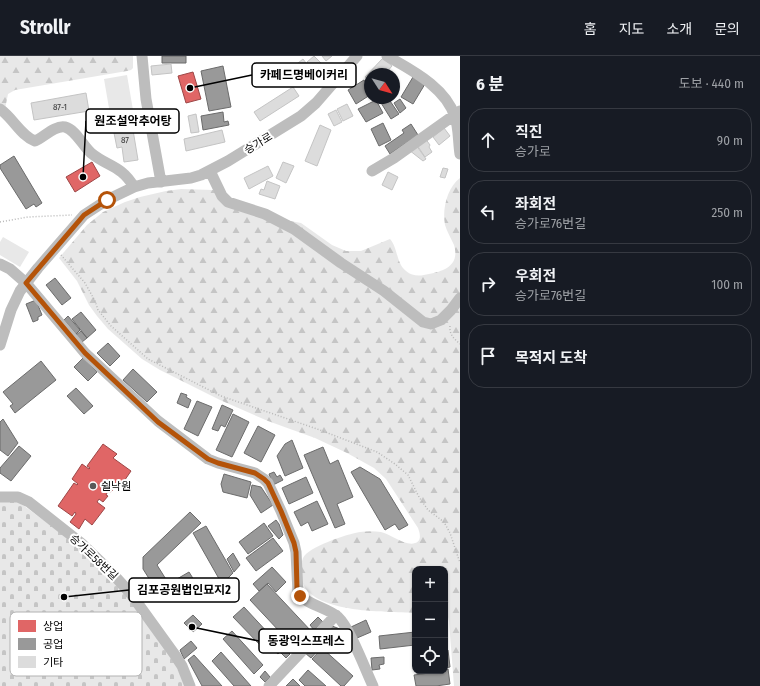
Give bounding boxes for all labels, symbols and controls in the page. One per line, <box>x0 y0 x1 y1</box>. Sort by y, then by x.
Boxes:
text: Strollr <box>20 16 70 39</box>
text: 홈 <box>584 21 597 38</box>
text: 지도 <box>619 21 644 38</box>
text: 소개 <box>666 21 692 38</box>
text: 문의 <box>714 21 740 38</box>
callout: 카페드명베이커리 <box>252 63 356 87</box>
text: 카페드명베이커리 <box>260 68 348 82</box>
north arrow <box>364 68 400 104</box>
text: 6 분 <box>476 74 504 95</box>
text: 도보 · 440 m <box>679 76 744 91</box>
house number: 87-1 <box>53 102 67 112</box>
callout: 원조설악추어탕 <box>86 109 179 133</box>
text: 원조설악추어탕 <box>94 114 172 128</box>
text: 직진 <box>515 123 543 141</box>
icon: ahead <box>477 129 499 151</box>
street label: 승가로 <box>242 130 275 157</box>
text: 90 m <box>717 133 743 148</box>
house number: 87 <box>121 135 129 145</box>
text: 승가로 <box>515 144 551 159</box>
route start <box>98 191 116 209</box>
text: 좌회전 <box>515 195 556 213</box>
icon: left <box>477 201 499 223</box>
text: 250 m <box>711 205 743 220</box>
text: 승가로76번길 <box>515 216 586 231</box>
text: 우회전 <box>515 267 556 285</box>
icon: right <box>477 273 499 295</box>
text: 100 m <box>711 277 743 292</box>
text: 승가로76번길 <box>515 288 586 303</box>
icon: arrive <box>477 345 499 367</box>
text: 목적지 도착 <box>515 349 587 367</box>
place label: 쉴낙원 <box>101 480 131 493</box>
marker: 쉴낙원 <box>88 481 98 491</box>
street label: 승가로58번길 <box>67 532 120 583</box>
map controls <box>412 566 448 674</box>
button: + <box>412 566 448 602</box>
callout: 김포공원법인묘지2 <box>129 578 239 602</box>
text: 김포공원법인묘지2 <box>137 583 231 597</box>
route end <box>291 587 309 605</box>
button: − <box>412 602 448 638</box>
legend <box>10 612 142 676</box>
text: 상업 <box>43 620 63 633</box>
callout: 동광익스프레스 <box>259 629 352 653</box>
text: 동광익스프레스 <box>267 634 345 648</box>
text: 공업 <box>43 638 63 651</box>
button: locate <box>412 638 448 674</box>
text: 기타 <box>43 656 63 669</box>

